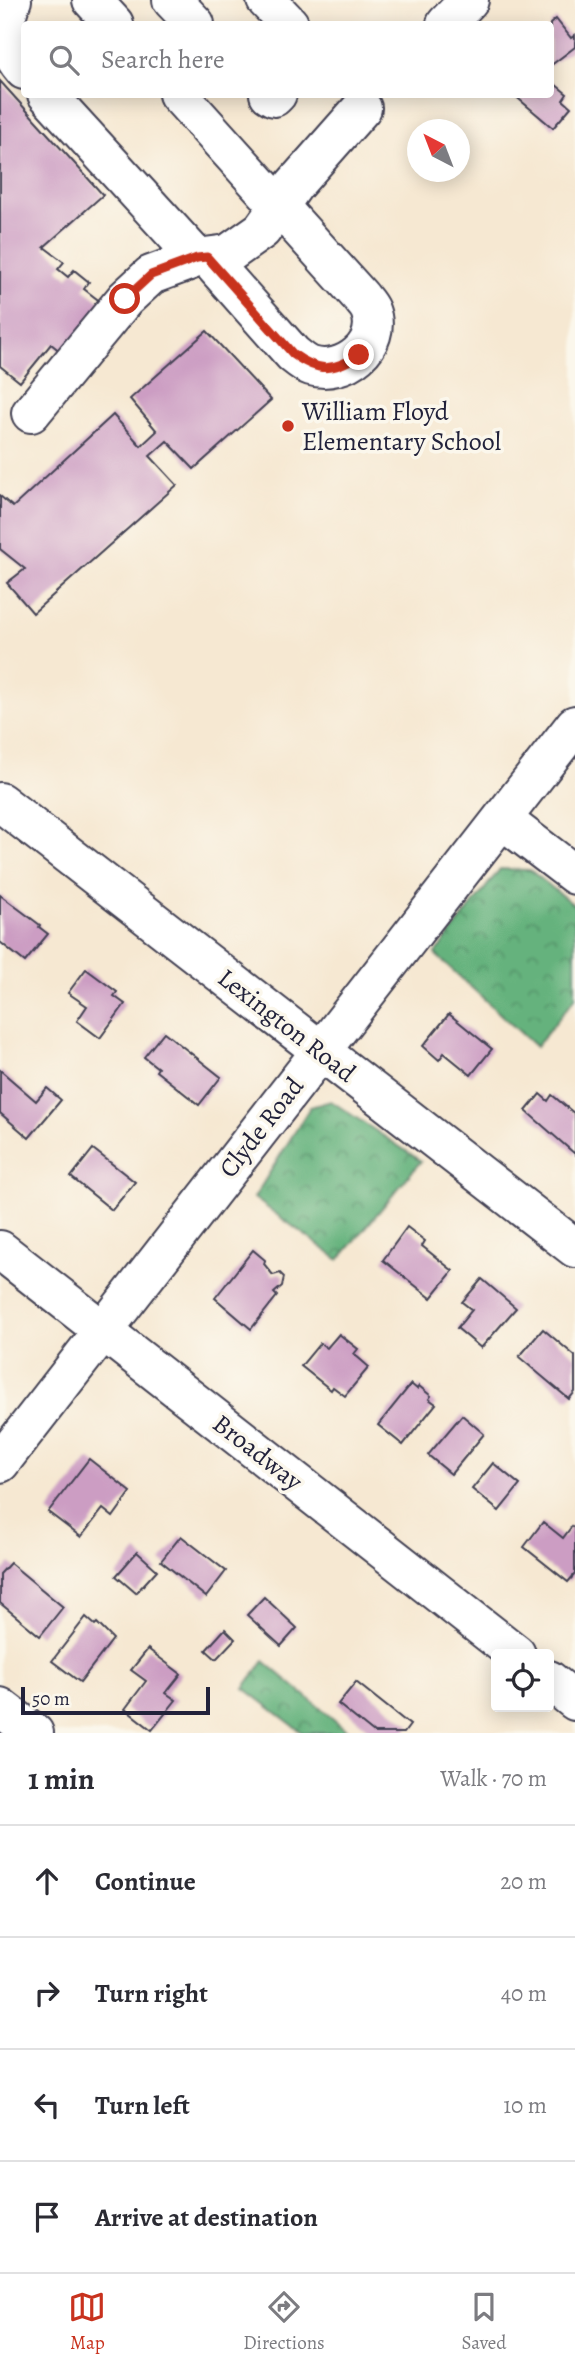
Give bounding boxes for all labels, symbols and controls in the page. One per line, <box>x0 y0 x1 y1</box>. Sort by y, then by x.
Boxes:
search box <box>21 21 554 98</box>
icon: search <box>45 41 83 79</box>
text: Search here <box>101 42 225 77</box>
north arrow <box>407 119 470 182</box>
route start <box>109 283 140 314</box>
route end <box>343 339 374 370</box>
place label: William Floyd Elementary School <box>301 394 501 459</box>
marker: William Floyd Elementary School <box>280 418 296 434</box>
street label: Lexington Road <box>210 960 363 1090</box>
street label: Clyde Road <box>211 1070 312 1185</box>
street label: Broadway <box>205 1406 310 1499</box>
map controls <box>491 1649 554 1712</box>
button: locate <box>491 1649 554 1712</box>
scale bar <box>21 1684 210 1716</box>
text: 50 m <box>32 1686 70 1712</box>
text: 1 min <box>28 1759 95 1799</box>
text: Walk · 70 m <box>440 1763 547 1794</box>
icon: ahead <box>28 1862 66 1900</box>
text: Continue <box>95 1864 196 1899</box>
text: 20 m <box>500 1866 547 1897</box>
icon: right <box>28 1974 66 2012</box>
text: Turn right <box>95 1976 208 2011</box>
text: 40 m <box>501 1978 547 2009</box>
icon: left <box>28 2086 66 2124</box>
text: Turn left <box>95 2088 190 2123</box>
text: 10 m <box>503 2090 547 2121</box>
icon: arrive <box>28 2198 66 2236</box>
text: Arrive at destination <box>95 2200 318 2235</box>
tab: Map <box>68 2288 106 2356</box>
tab: Directions <box>243 2288 325 2356</box>
tab: Saved <box>462 2288 507 2356</box>

